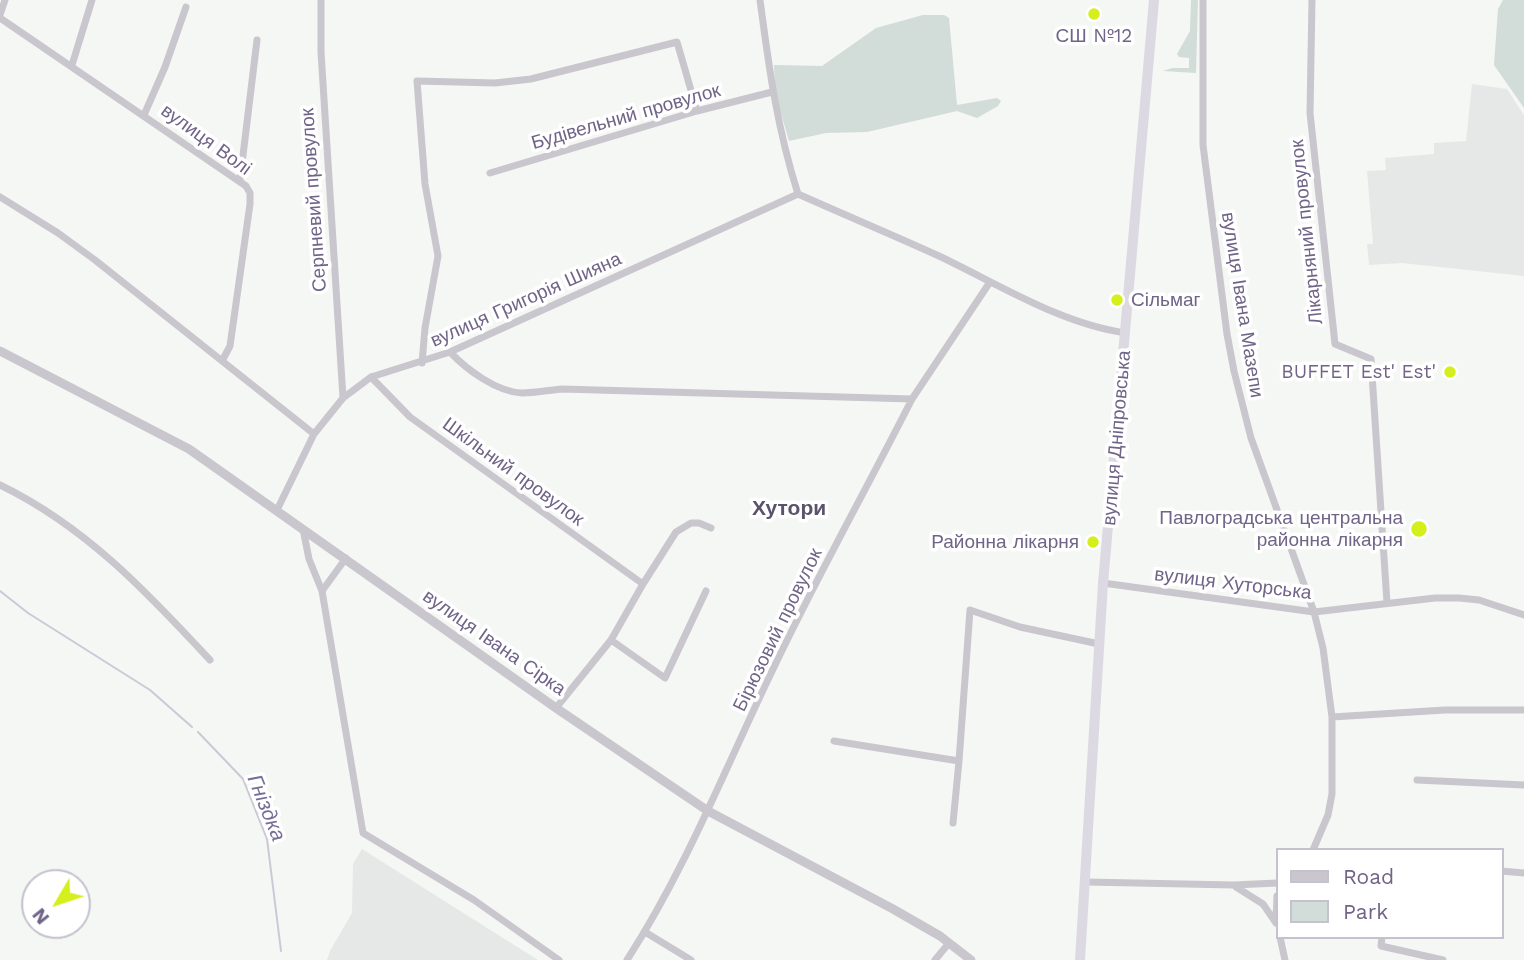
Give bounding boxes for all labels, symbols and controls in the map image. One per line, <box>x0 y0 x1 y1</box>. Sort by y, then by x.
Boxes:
marker: СШ №12 <box>1086 6 1102 22</box>
place label: СШ №12 <box>1056 25 1132 47</box>
street label: Будівельний провулок <box>529 79 723 155</box>
street label: вулиця Волі <box>156 100 256 180</box>
street label: Серпневий провулок <box>296 107 332 293</box>
street label: Лікарняний провулок <box>1286 138 1328 326</box>
street label: вулиця Івана Мазепи <box>1216 211 1268 399</box>
street label: вулиця Григорія Шияна <box>427 248 625 352</box>
place label: Сільмаг <box>1131 289 1200 311</box>
marker: Сільмаг <box>1109 292 1125 308</box>
street label: вулиця Дніпровська <box>1098 349 1136 527</box>
place label: BUFFET Est' Est' <box>1281 361 1436 383</box>
marker: BUFFET Est' Est' <box>1442 364 1458 380</box>
street label: Шкільний провулок <box>438 413 588 531</box>
district label: Хутори <box>752 496 826 522</box>
place label: Павлоградська центральна районна лікарня <box>1159 507 1403 551</box>
marker: Павлоградська центральна районна лікарня <box>1409 519 1429 539</box>
place label: Районна лікарня <box>931 531 1079 553</box>
marker: Районна лікарня <box>1085 534 1101 550</box>
street label: Бірюзовий провулок <box>729 545 827 715</box>
street label: вулиця Хуторська <box>1153 563 1313 605</box>
street label: вулиця Івана Сірка <box>418 585 570 701</box>
water label: Гніздка <box>241 771 291 845</box>
legend <box>1276 848 1503 939</box>
text: Road <box>1343 864 1394 889</box>
north arrow <box>21 869 91 939</box>
text: Park <box>1343 899 1388 924</box>
text: N <box>27 904 54 929</box>

